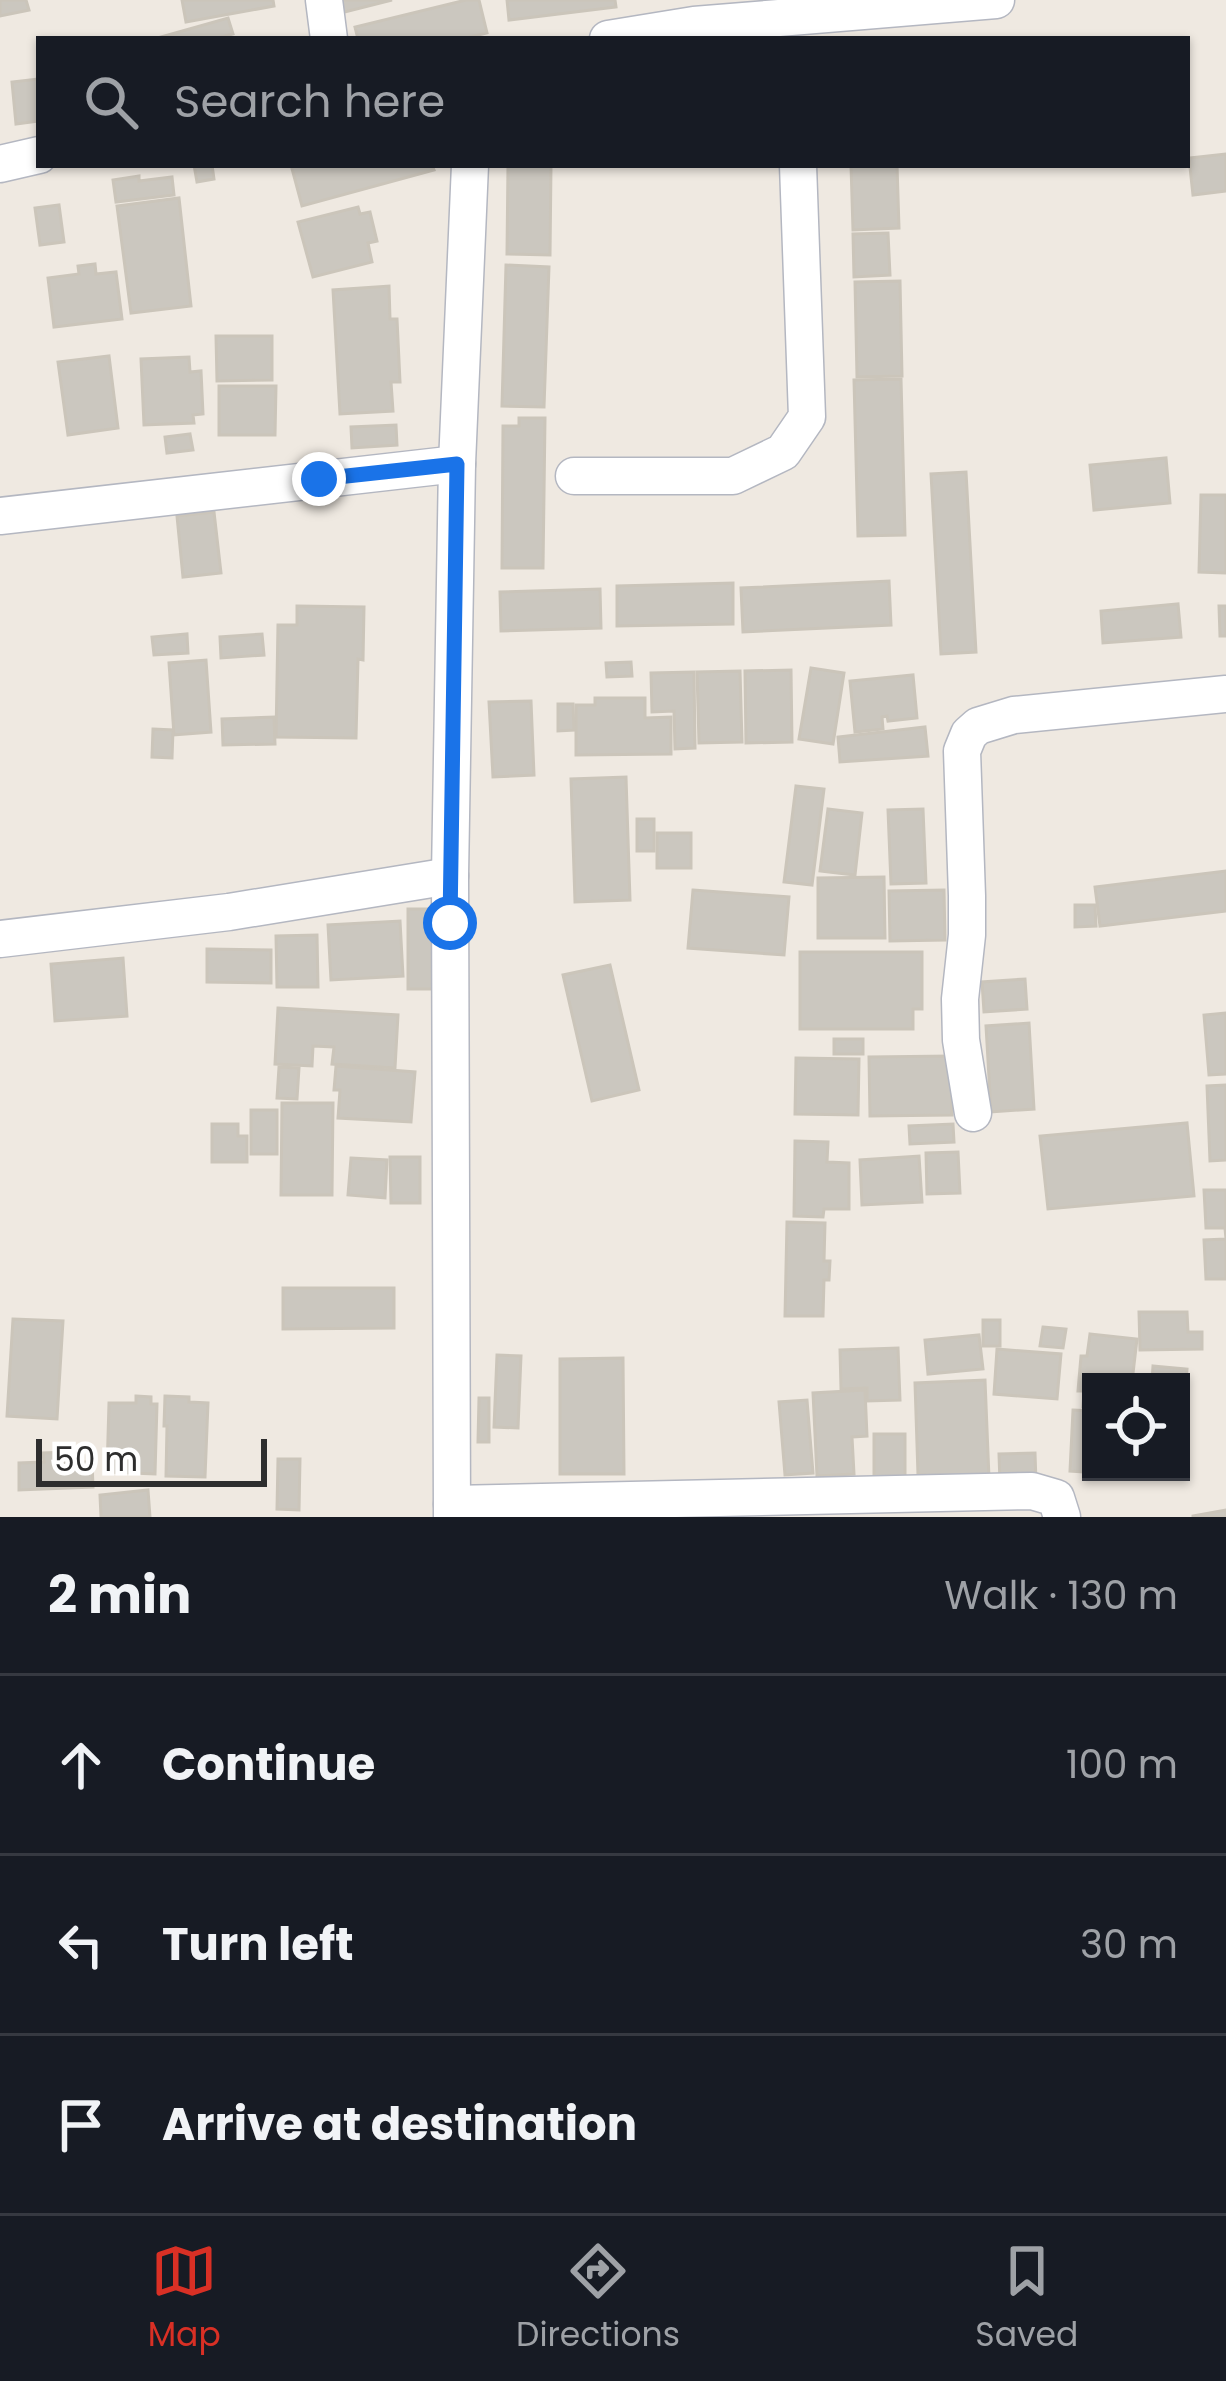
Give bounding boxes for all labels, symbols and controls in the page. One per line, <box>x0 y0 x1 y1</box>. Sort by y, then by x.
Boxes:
search box <box>36 36 1190 168</box>
icon: search <box>78 69 144 135</box>
text: Search here <box>174 70 445 133</box>
route end <box>292 452 346 506</box>
route start <box>423 896 477 950</box>
map controls <box>1082 1373 1190 1481</box>
button: locate <box>1082 1373 1190 1481</box>
scale bar <box>36 1433 267 1486</box>
text: 50 m <box>54 1436 138 1483</box>
text: 2 min <box>48 1559 191 1631</box>
text: Walk · 130 m <box>944 1568 1178 1623</box>
icon: ahead <box>48 1732 114 1798</box>
text: Continue <box>162 1733 375 1796</box>
text: 100 m <box>1066 1737 1178 1792</box>
icon: left <box>48 1912 114 1978</box>
text: Turn left <box>162 1913 354 1976</box>
text: 30 m <box>1080 1917 1178 1972</box>
icon: arrive <box>48 2092 114 2158</box>
text: Arrive at destination <box>162 2093 637 2156</box>
tab: Map <box>148 2238 221 2360</box>
tab: Directions <box>516 2238 680 2360</box>
tab: Saved <box>975 2238 1078 2360</box>

